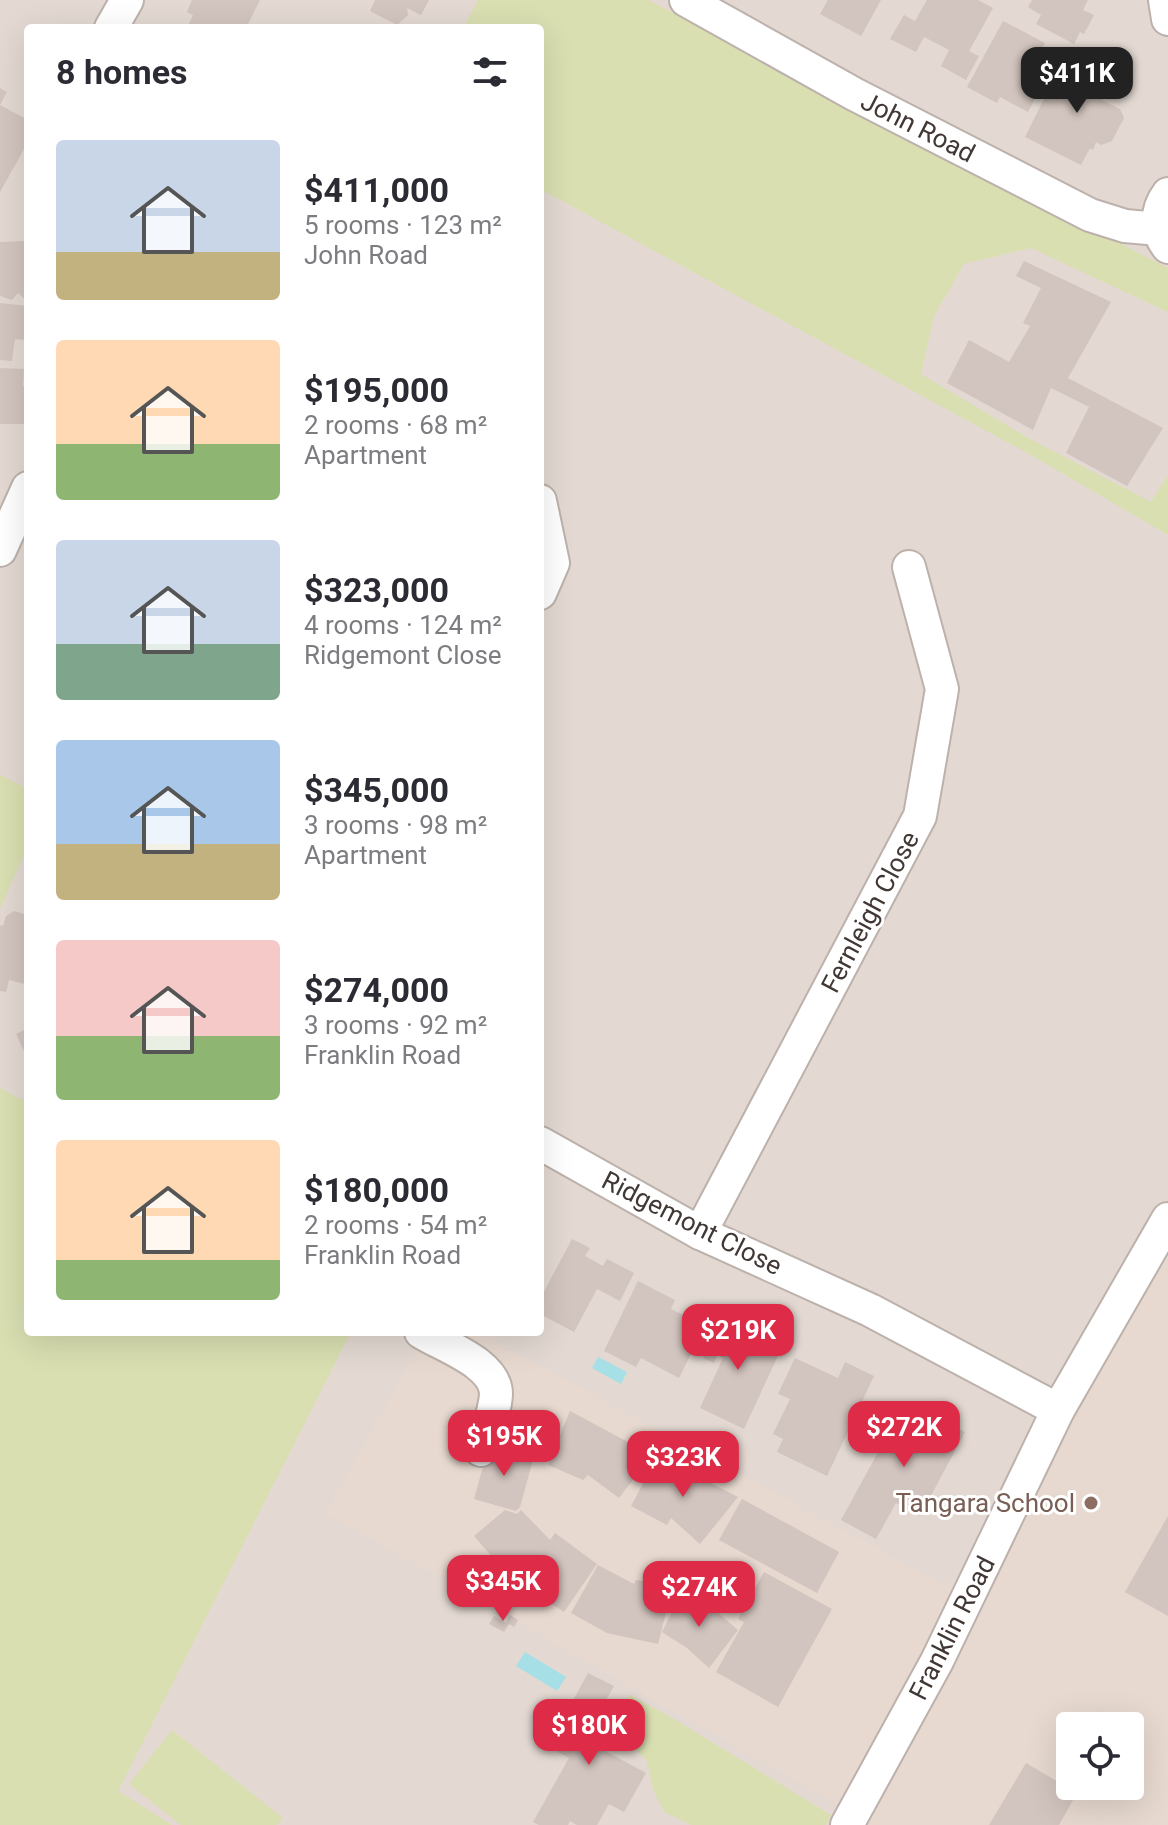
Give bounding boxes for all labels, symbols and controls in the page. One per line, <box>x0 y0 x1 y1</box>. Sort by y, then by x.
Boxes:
pin: $411K <box>1021 47 1133 115</box>
icon: filters <box>468 50 512 94</box>
text: 8 homes <box>56 52 187 92</box>
text: $411K <box>1039 58 1115 88</box>
street label: John Road <box>856 85 980 169</box>
text: $411,000 <box>304 170 449 210</box>
icon: home <box>120 172 216 268</box>
text: 5 rooms · 123 m² <box>304 210 502 240</box>
text: John Road <box>304 240 428 270</box>
text: $195,000 <box>304 370 449 410</box>
icon: home <box>120 372 216 468</box>
text: 2 rooms · 68 m² <box>304 410 487 440</box>
text: Apartment <box>304 440 427 470</box>
text: $323,000 <box>304 570 449 610</box>
icon: home <box>120 572 216 668</box>
text: 4 rooms · 124 m² <box>304 610 502 640</box>
text: Ridgemont Close <box>304 640 502 670</box>
text: $345,000 <box>304 770 449 810</box>
icon: home <box>120 772 216 868</box>
text: 3 rooms · 98 m² <box>304 810 487 840</box>
street label: Fernleigh Close <box>815 826 925 998</box>
text: Apartment <box>304 840 427 870</box>
text: $274,000 <box>304 970 449 1010</box>
icon: home <box>120 972 216 1068</box>
text: 3 rooms · 92 m² <box>304 1010 487 1040</box>
text: Franklin Road <box>304 1040 461 1070</box>
street label: Ridgemont Close <box>597 1165 787 1281</box>
text: $180,000 <box>304 1170 449 1210</box>
icon: home <box>120 1172 216 1268</box>
text: 2 rooms · 54 m² <box>304 1210 487 1240</box>
text: Franklin Road <box>304 1240 461 1270</box>
pin: $219K <box>682 1304 794 1372</box>
text: $219K <box>700 1315 776 1345</box>
pin: $272K <box>848 1401 960 1469</box>
pin: $195K <box>448 1410 560 1478</box>
text: $272K <box>866 1412 942 1442</box>
text: $195K <box>466 1421 542 1451</box>
pin: $323K <box>627 1431 739 1499</box>
text: $323K <box>645 1442 721 1472</box>
place label: Tangara School <box>895 1488 1075 1518</box>
marker: Tangara School <box>1082 1494 1100 1512</box>
street label: Franklin Road <box>903 1551 1001 1705</box>
pin: $345K <box>447 1555 559 1623</box>
pin: $274K <box>643 1561 755 1629</box>
text: $345K <box>465 1566 541 1596</box>
text: $274K <box>661 1572 737 1602</box>
pin: $180K <box>533 1699 645 1767</box>
text: $180K <box>551 1710 627 1740</box>
map controls <box>1056 1712 1144 1800</box>
button: locate <box>1056 1712 1144 1800</box>

